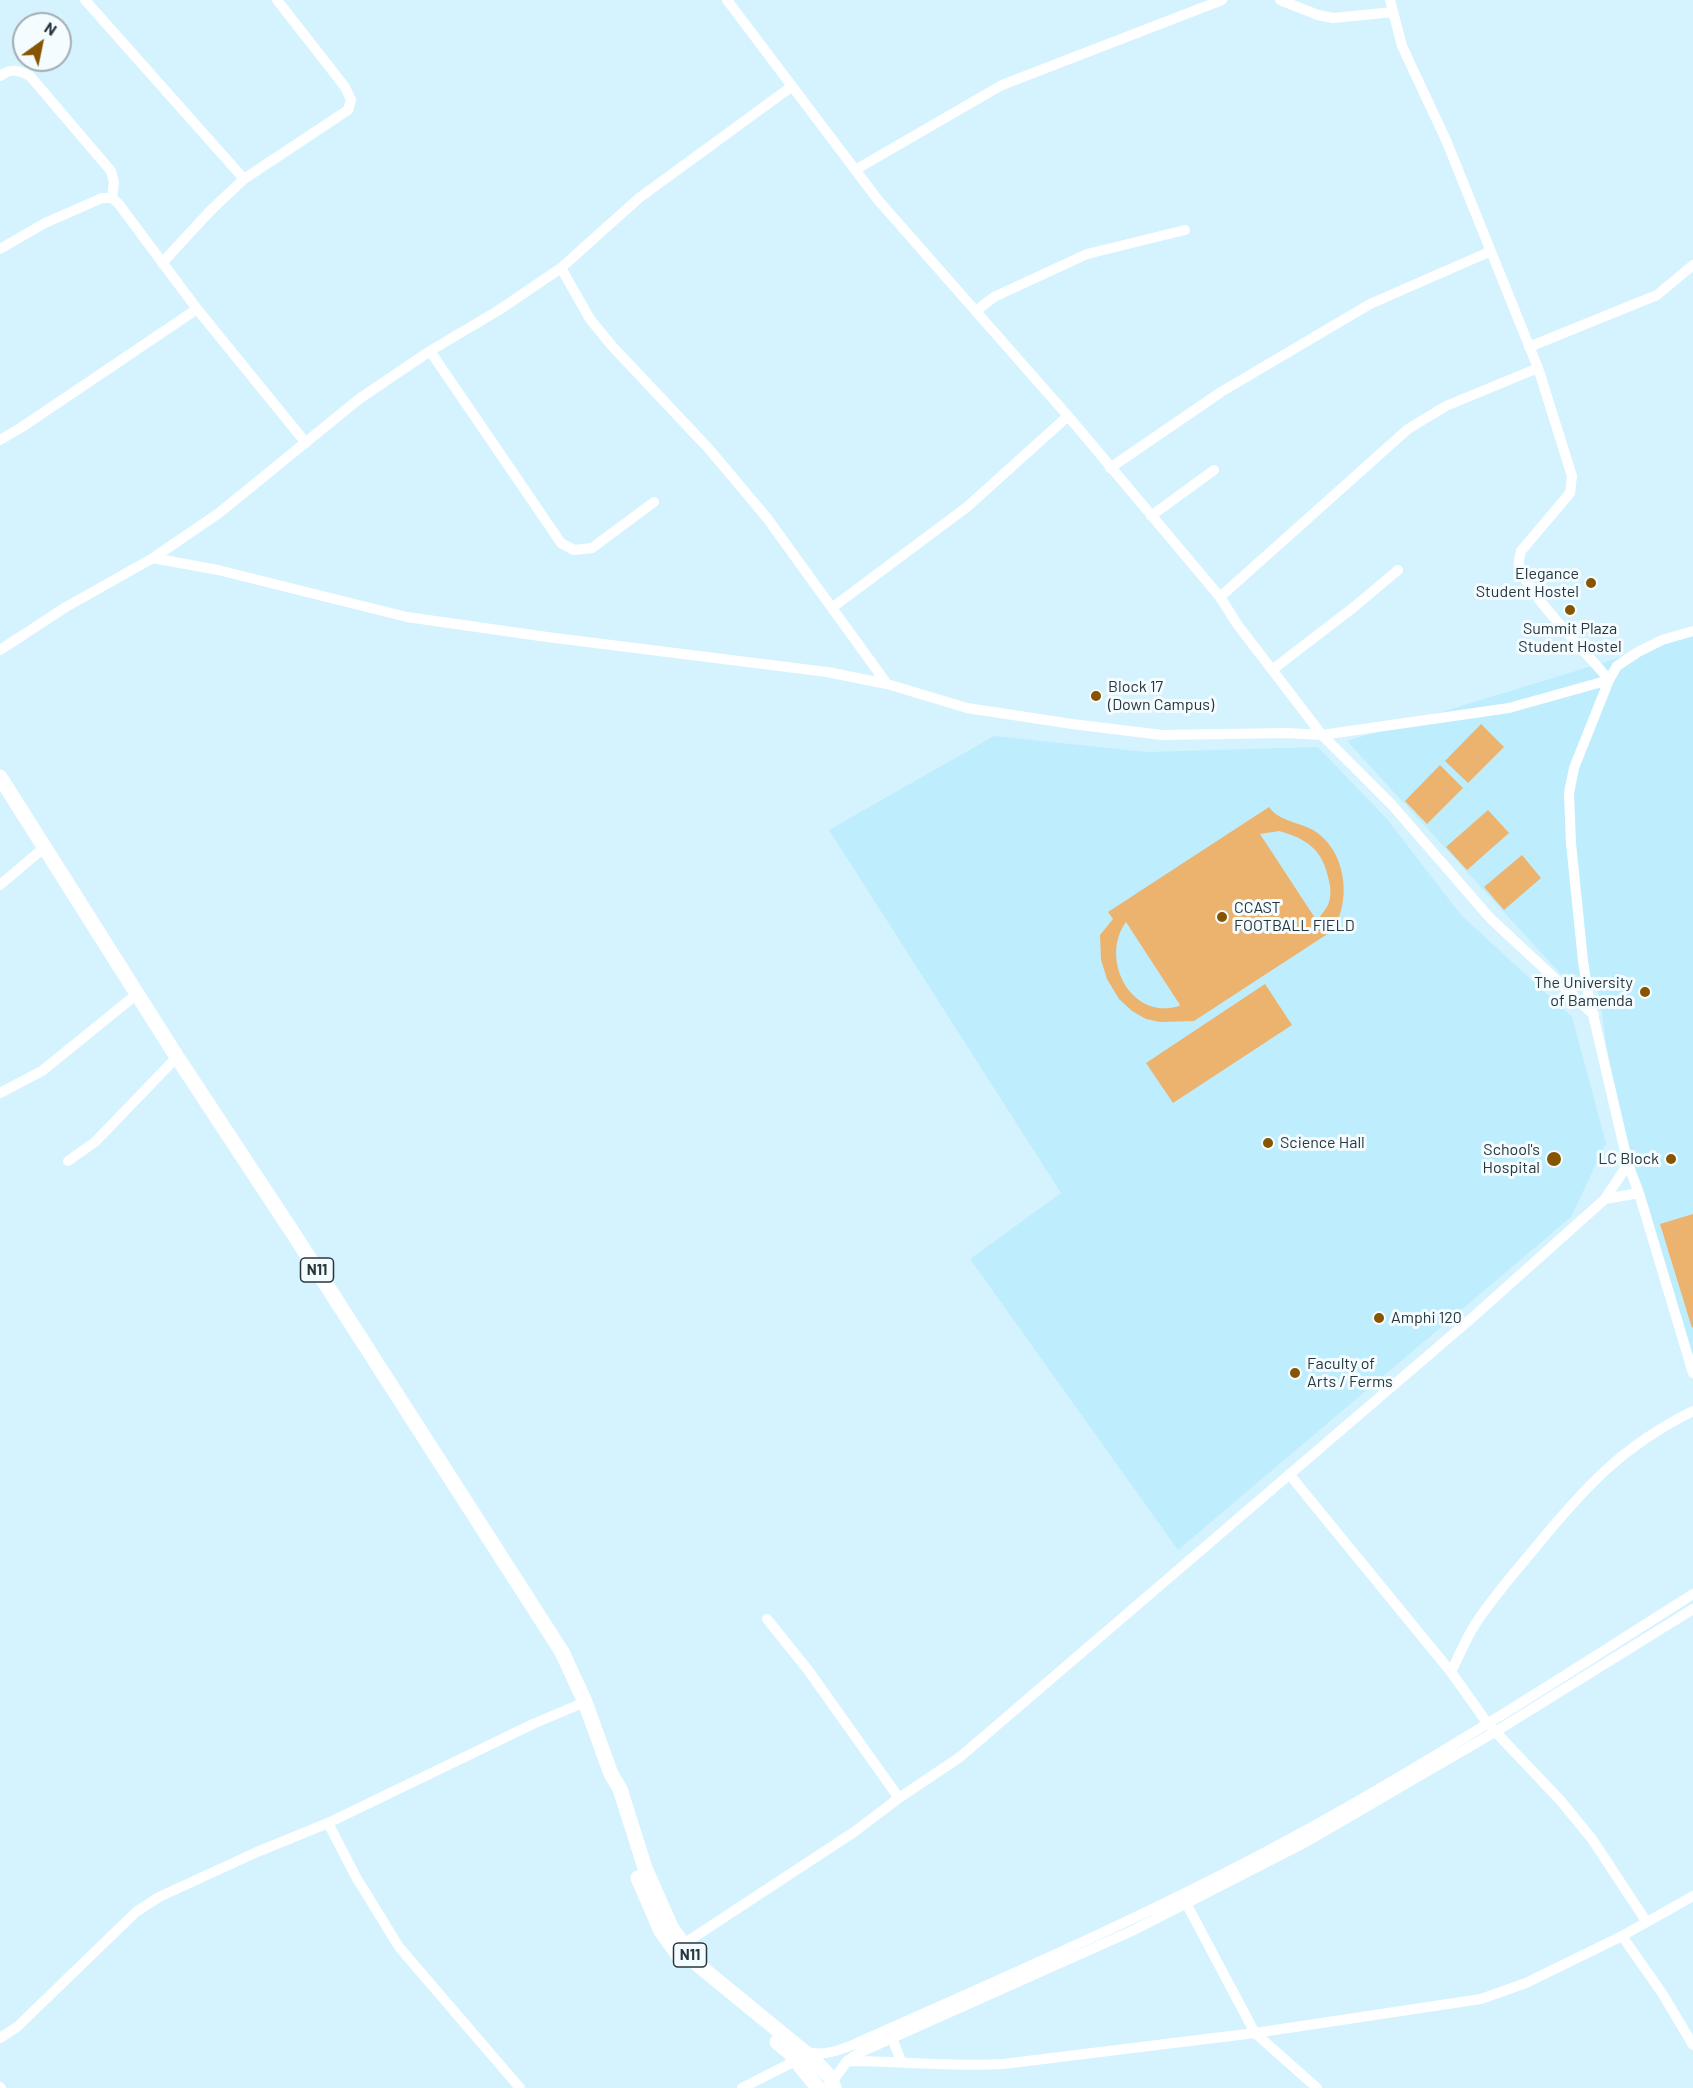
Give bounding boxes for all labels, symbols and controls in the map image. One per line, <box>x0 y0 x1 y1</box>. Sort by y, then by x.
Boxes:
north arrow <box>12 12 72 72</box>
text: N <box>41 17 61 39</box>
place label: Elegance Student Hostel <box>1476 564 1579 602</box>
marker: Elegance Student Hostel <box>1584 576 1598 590</box>
marker: Summit Plaza Student Hostel <box>1563 603 1577 617</box>
place label: Summit Plaza Student Hostel <box>1518 619 1622 657</box>
place label: Block 17 (Down Campus) <box>1108 677 1214 715</box>
marker: Block 17 (Down Campus) <box>1089 689 1103 703</box>
place label: CCAST FOOTBALL FIELD <box>1234 898 1355 936</box>
marker: CCAST FOOTBALL FIELD <box>1215 910 1229 924</box>
place label: The University of Bamenda <box>1534 973 1633 1011</box>
marker: The University of Bamenda <box>1638 985 1652 999</box>
place label: Science Hall <box>1280 1133 1365 1153</box>
marker: Science Hall <box>1261 1136 1275 1150</box>
place label: School's Hospital <box>1483 1140 1540 1178</box>
place label: LC Block <box>1598 1149 1659 1169</box>
marker: School's Hospital <box>1545 1150 1563 1168</box>
marker: LC Block <box>1664 1152 1678 1166</box>
road number: N11 <box>300 1258 334 1282</box>
place label: Amphi 120 <box>1391 1308 1462 1328</box>
marker: Amphi 120 <box>1372 1311 1386 1325</box>
place label: Faculty of Arts / Ferms <box>1307 1354 1393 1392</box>
marker: Faculty of Arts / Ferms <box>1288 1366 1302 1380</box>
road number: N11 <box>674 1943 706 1967</box>

